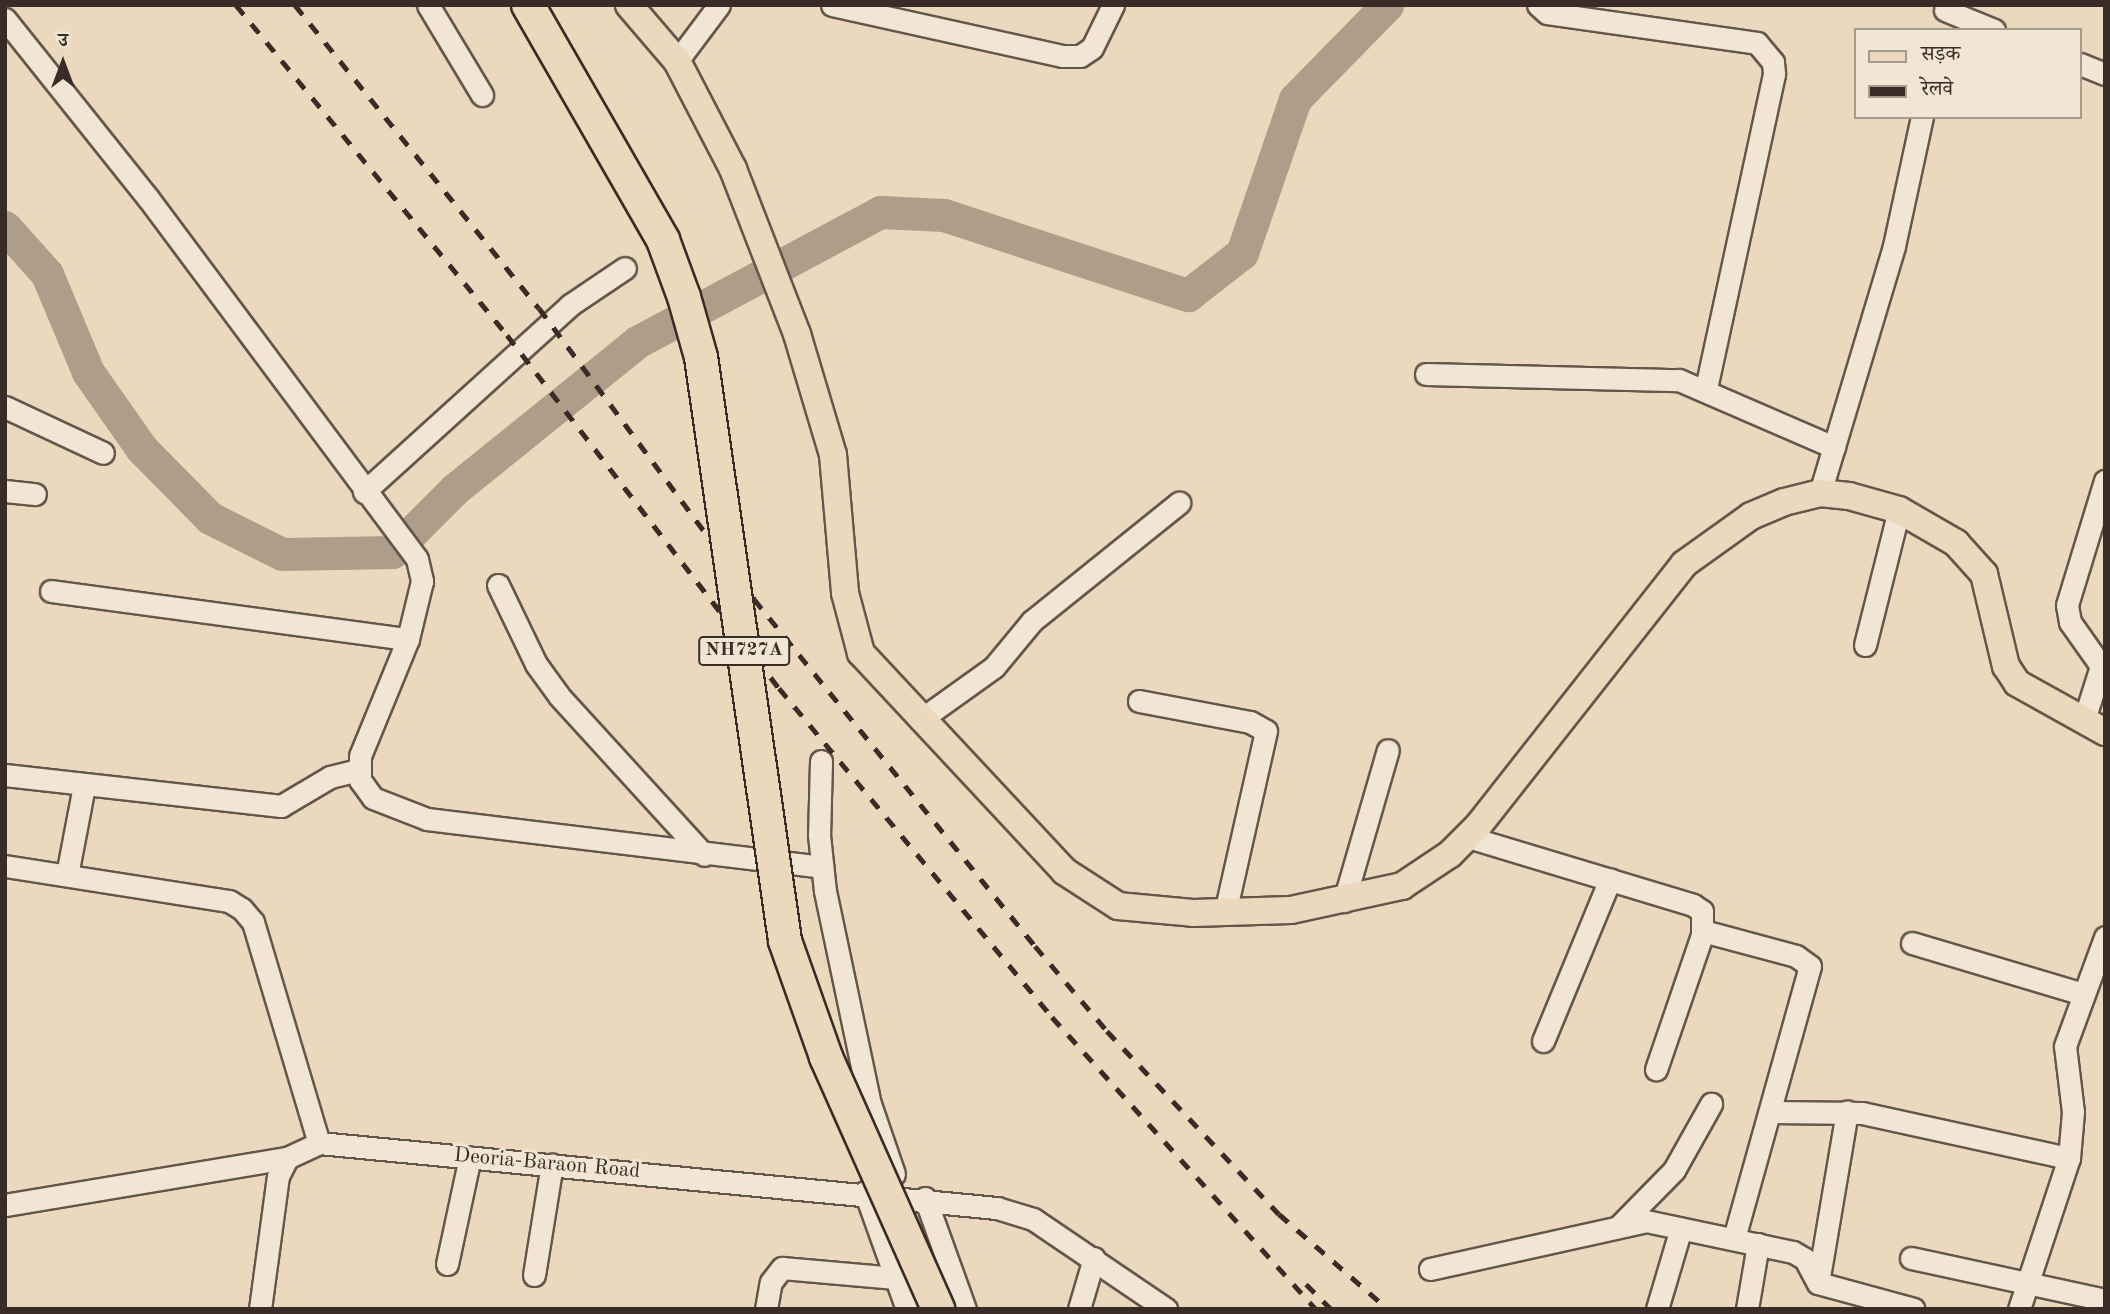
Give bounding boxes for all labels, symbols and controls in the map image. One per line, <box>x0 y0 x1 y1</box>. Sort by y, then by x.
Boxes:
north arrow <box>28 28 98 98</box>
legend <box>1854 28 2082 119</box>
text: उ <box>58 32 68 51</box>
text: सड़क <box>1921 44 1960 65</box>
text: रेलवे <box>1921 79 1953 100</box>
road number: NH727A <box>697 636 791 666</box>
street label: Deoria-Baraon Road <box>453 1143 641 1185</box>

